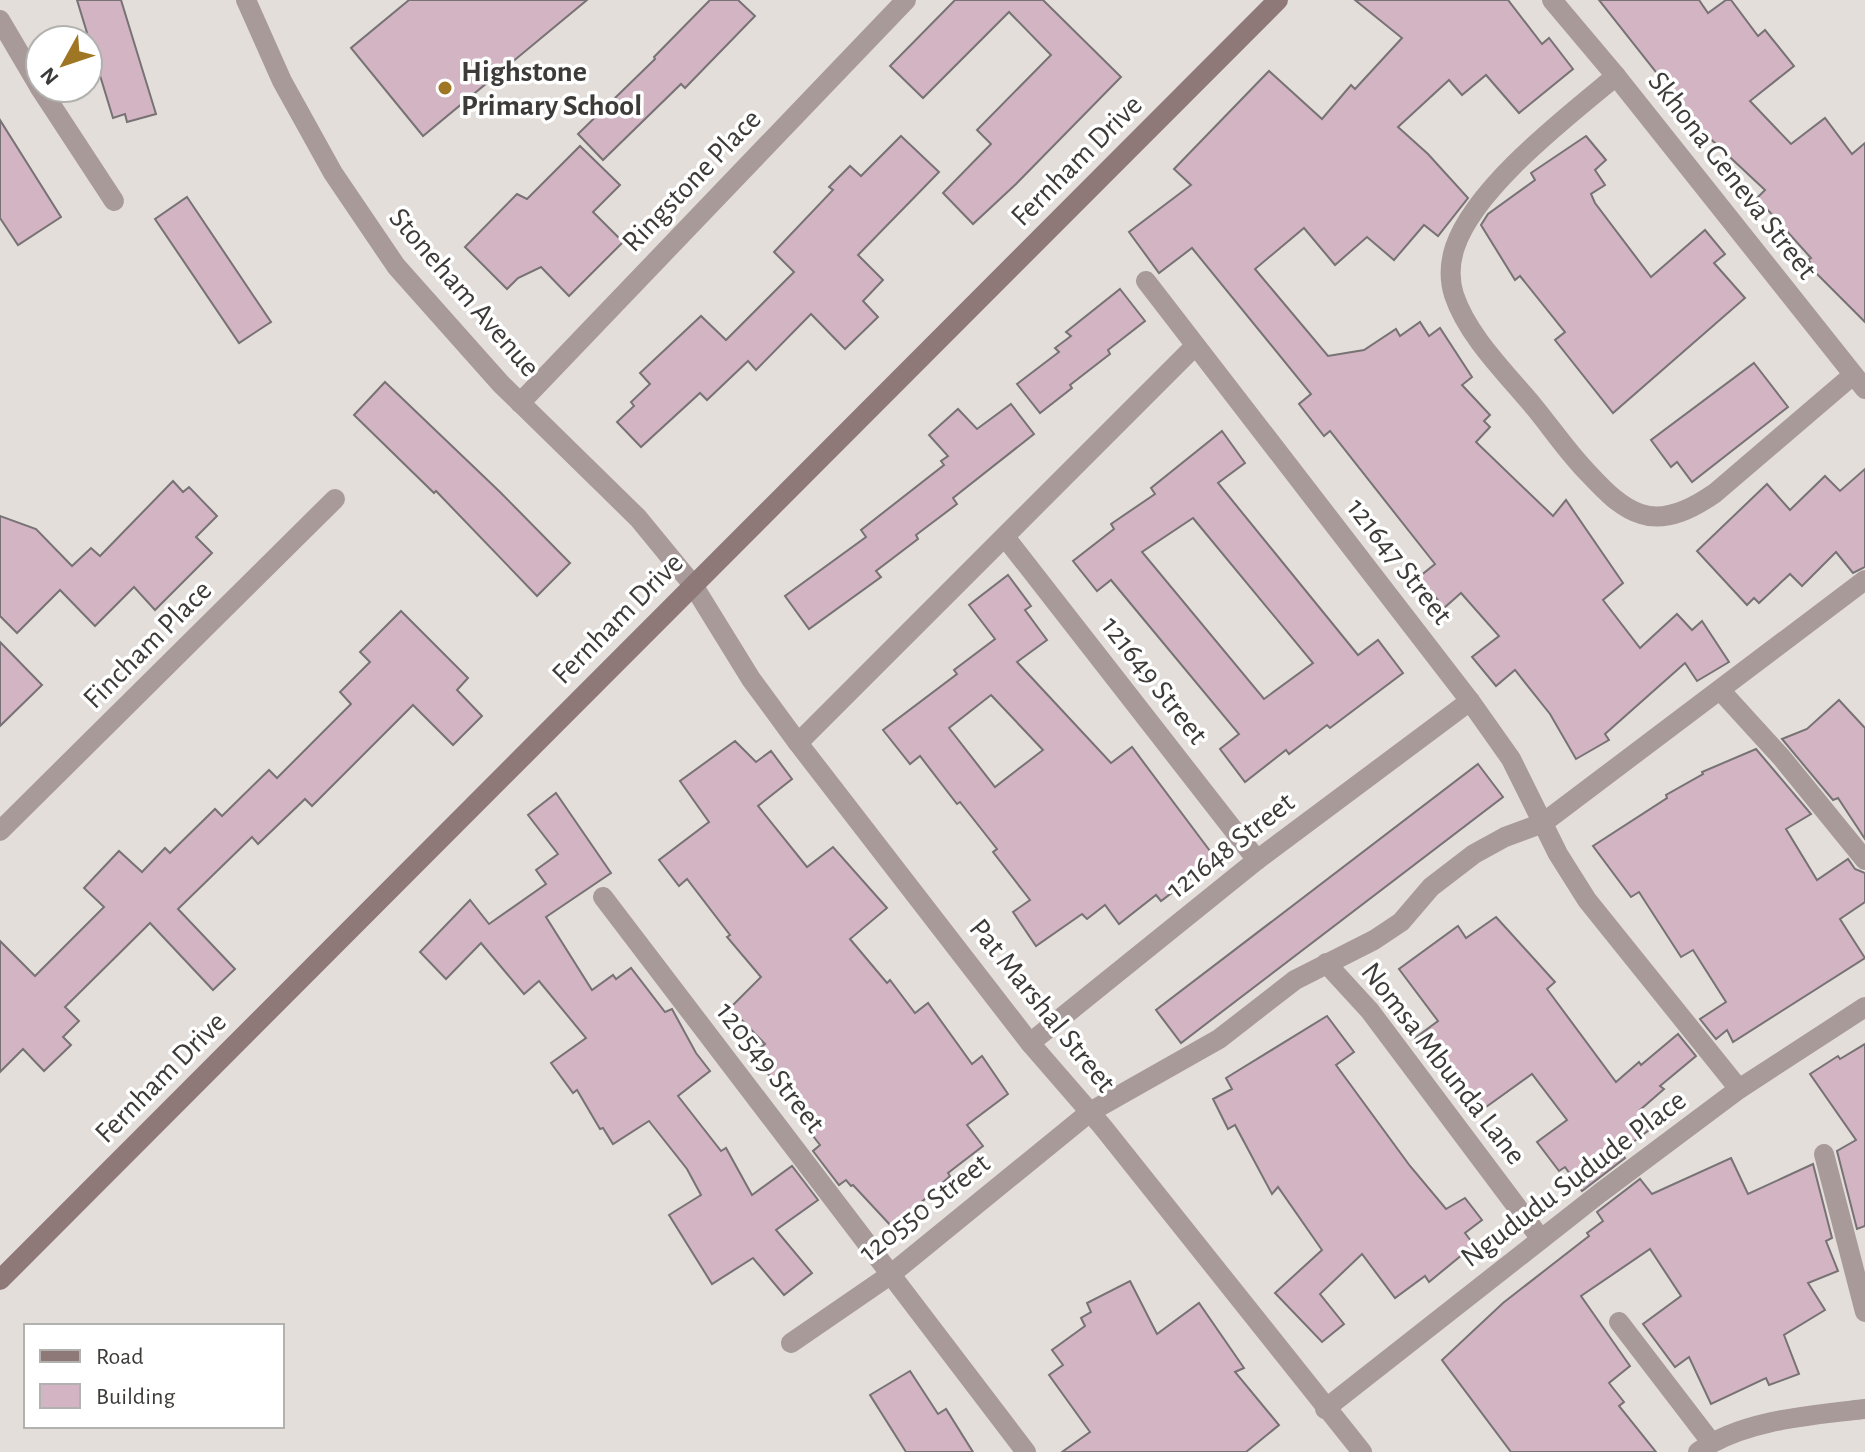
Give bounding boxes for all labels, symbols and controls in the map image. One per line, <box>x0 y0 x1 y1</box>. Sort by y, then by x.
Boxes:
north arrow <box>24 24 104 104</box>
place label: Highstone Primary School <box>461 57 642 121</box>
text: N <box>36 63 63 89</box>
street label: Skhona Geneva Street <box>1642 66 1822 285</box>
marker: Highstone Primary School <box>436 79 454 97</box>
street label: Fernham Drive <box>1005 89 1148 232</box>
street label: Ringstone Place <box>617 104 767 258</box>
street label: Stoneham Avenue <box>383 203 545 383</box>
street label: 121647 Street <box>1341 493 1458 631</box>
street label: Fernham Drive <box>546 547 689 690</box>
street label: Fincham Place <box>78 575 218 715</box>
street label: 121649 Street <box>1095 611 1213 750</box>
street label: 121648 Street <box>1161 787 1300 905</box>
street label: Pat Marshal Street <box>963 913 1121 1098</box>
street label: Nomsa Mbunda Lane <box>1355 957 1531 1170</box>
street label: 120549 Street <box>710 997 830 1139</box>
street label: Fernham Drive <box>89 1006 232 1149</box>
street label: Ngududu Sudude Place <box>1456 1085 1692 1273</box>
street label: 120550 Street <box>854 1148 996 1268</box>
legend <box>24 1324 284 1428</box>
text: Road <box>96 1345 144 1369</box>
text: Building <box>96 1385 175 1409</box>

